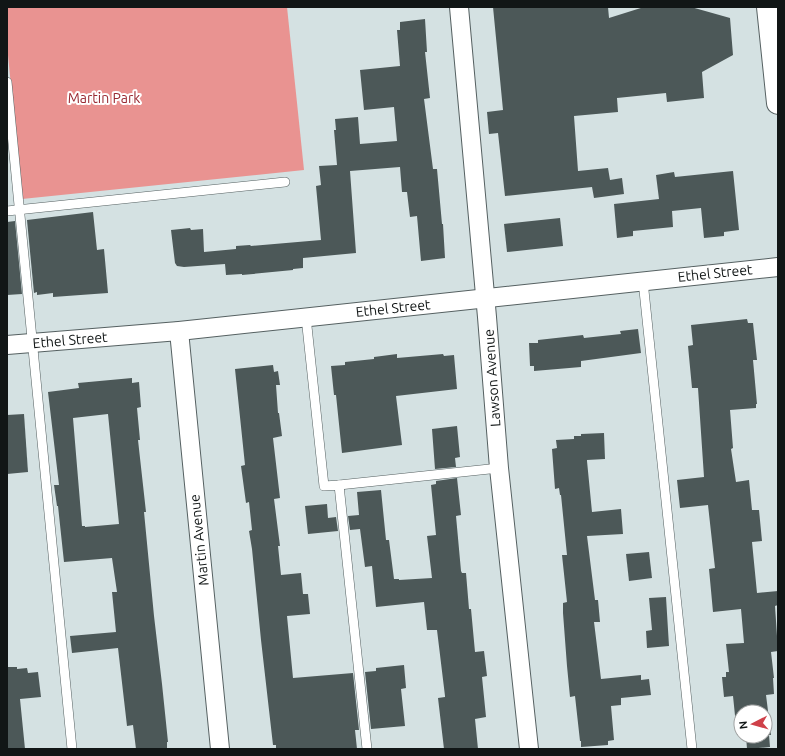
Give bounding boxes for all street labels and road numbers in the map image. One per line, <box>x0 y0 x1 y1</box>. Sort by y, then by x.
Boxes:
street label: Ethel Street <box>677 261 754 285</box>
street label: Ethel Street <box>355 296 432 320</box>
street label: Ethel Street <box>32 329 109 351</box>
street label: Lawson Avenue <box>481 329 503 427</box>
street label: Martin Avenue <box>186 493 212 587</box>

